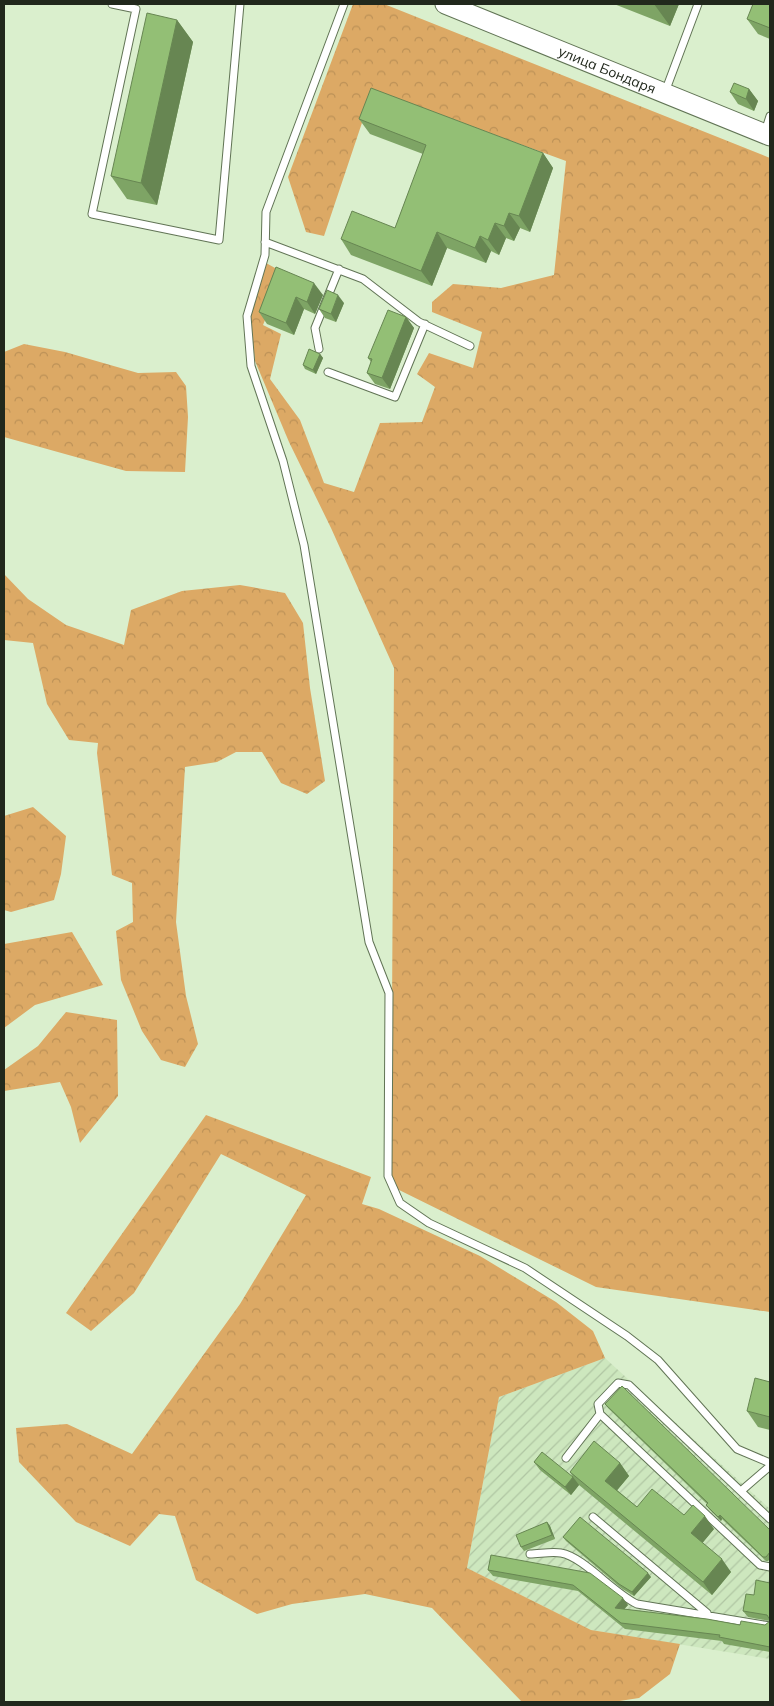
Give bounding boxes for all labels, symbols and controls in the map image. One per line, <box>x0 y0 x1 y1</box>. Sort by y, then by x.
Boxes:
street label: улица Бондаря <box>556 42 659 98</box>

